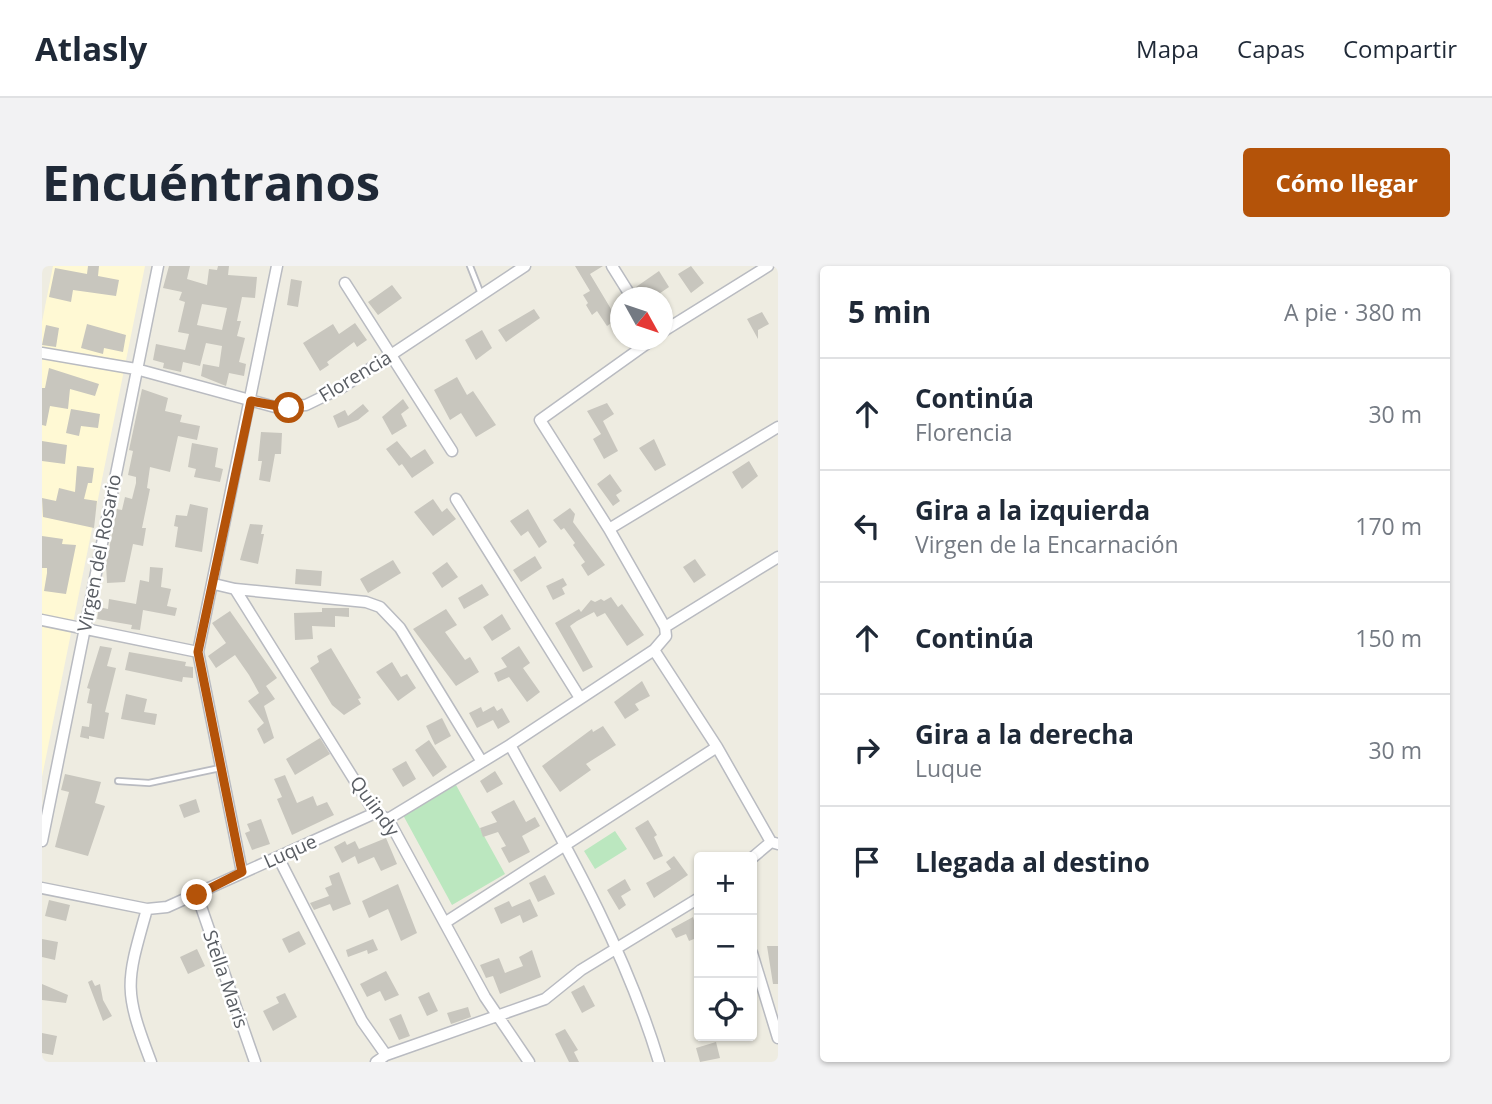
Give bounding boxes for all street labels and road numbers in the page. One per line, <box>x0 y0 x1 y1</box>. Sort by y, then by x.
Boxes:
street label: Florencia <box>314 344 396 408</box>
street label: Virgen del Rosario <box>71 472 127 634</box>
street label: Quiindy <box>344 771 406 842</box>
street label: Luque <box>259 828 321 874</box>
street label: Stella Maris <box>197 926 255 1032</box>

